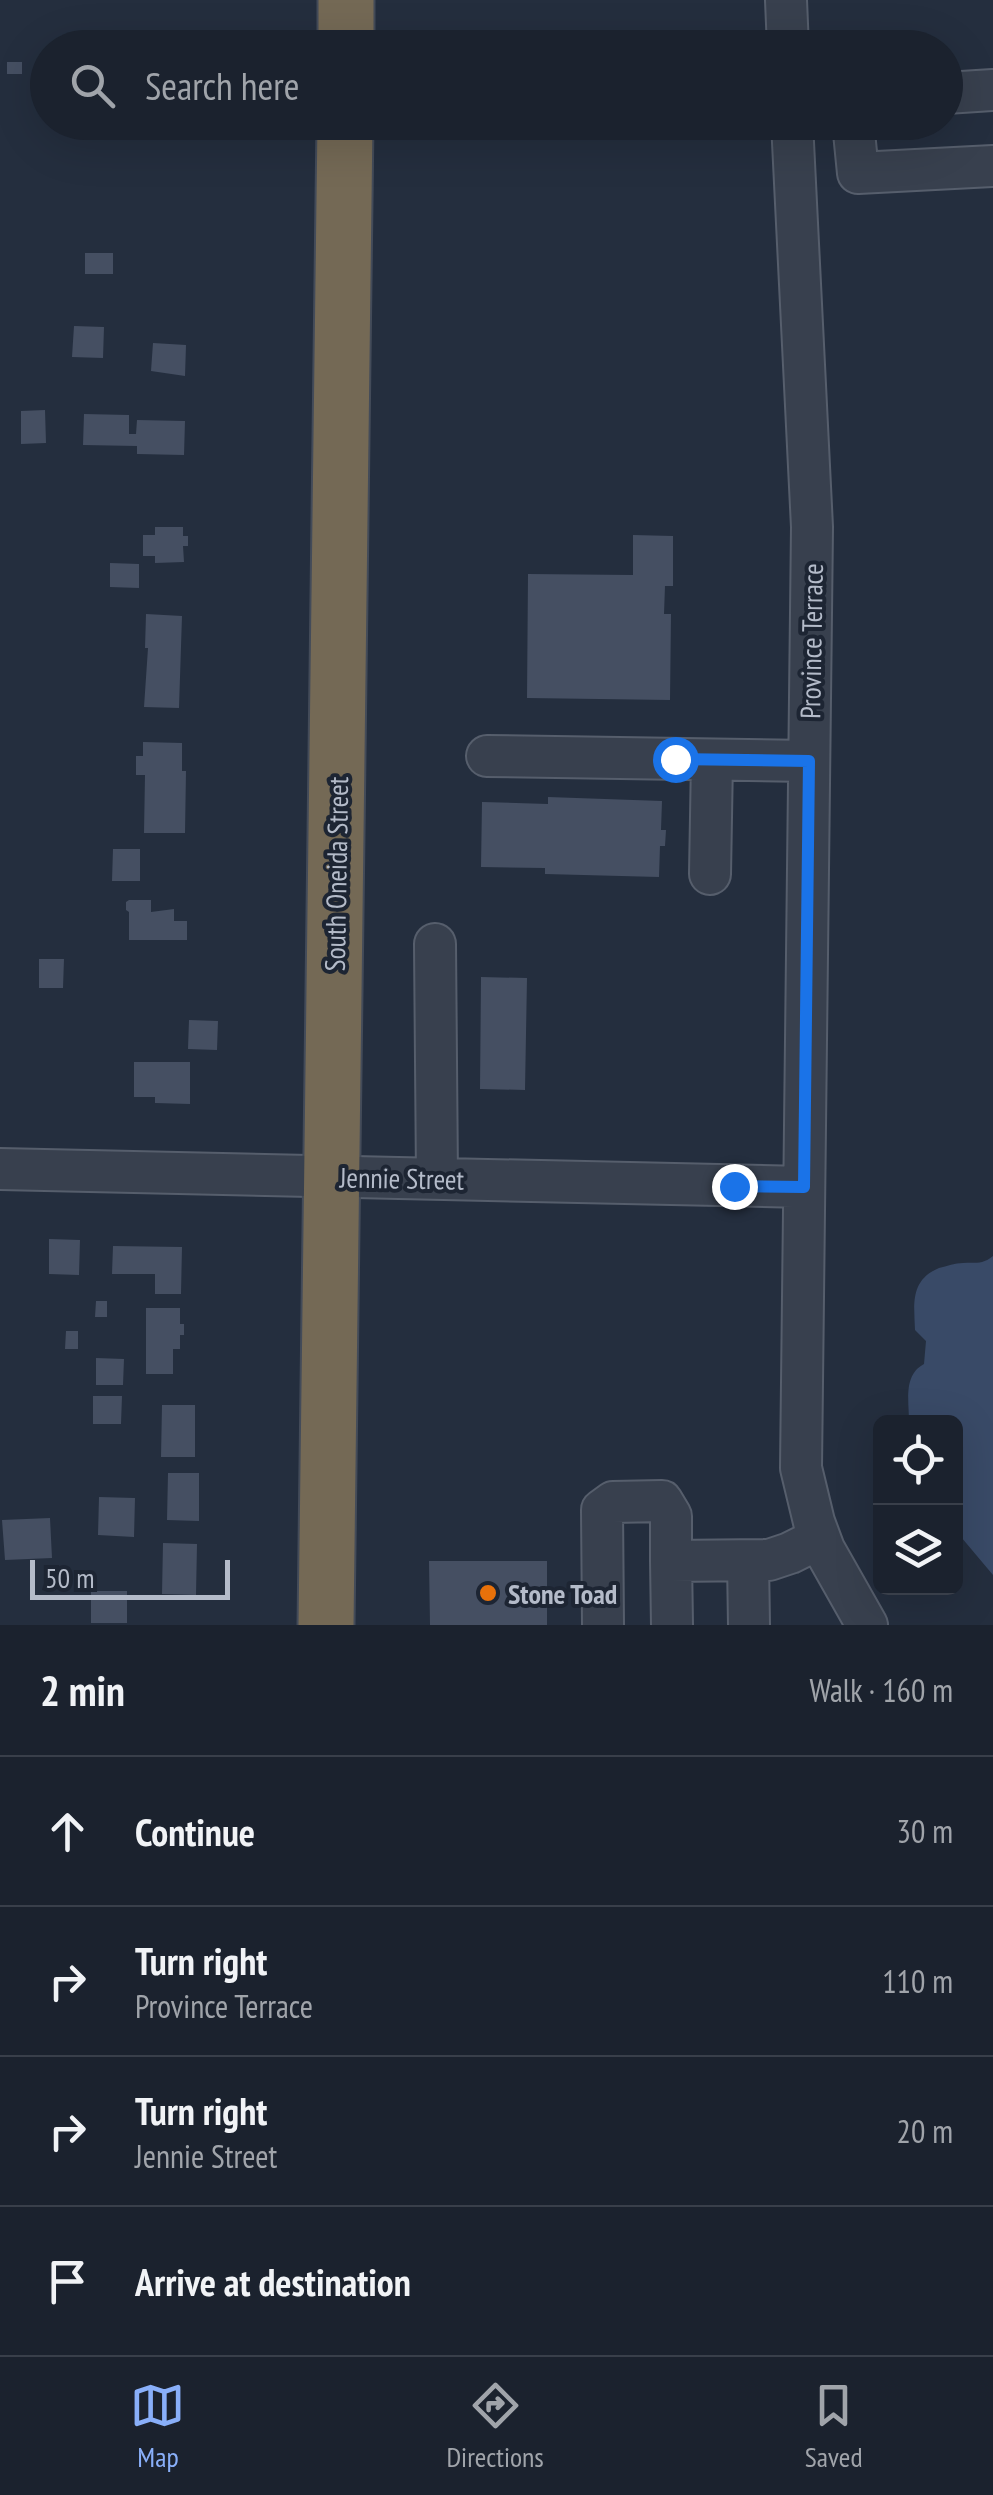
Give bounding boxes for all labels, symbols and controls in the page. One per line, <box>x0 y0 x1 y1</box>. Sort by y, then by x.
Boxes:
search box <box>30 30 963 140</box>
icon: search <box>65 58 120 113</box>
text: Search here <box>145 61 299 110</box>
street label: Province Terrace <box>791 563 831 719</box>
route start <box>653 737 699 783</box>
street label: South Oneida Street <box>316 776 356 972</box>
street label: Jennie Street <box>338 1158 465 1198</box>
route end <box>712 1164 758 1210</box>
map controls <box>873 1415 963 1595</box>
button: locate <box>873 1415 963 1505</box>
button: layers <box>873 1505 963 1595</box>
scale bar <box>30 1555 230 1600</box>
text: 50 m <box>45 1559 94 1596</box>
place label: Stone Toad <box>508 1575 617 1612</box>
marker: Stone Toad <box>477 1582 499 1604</box>
text: 2 min <box>40 1663 125 1718</box>
text: Walk · 160 m <box>809 1669 953 1711</box>
icon: ahead <box>40 1804 95 1859</box>
text: Continue <box>135 1807 255 1856</box>
text: 30 m <box>897 1810 953 1852</box>
text: Turn right <box>135 1936 267 1985</box>
icon: right <box>40 1954 95 2009</box>
text: 110 m <box>882 1960 953 2002</box>
text: Province Terrace <box>135 1985 313 2027</box>
text: Turn right <box>135 2086 267 2135</box>
icon: right <box>40 2104 95 2159</box>
text: 20 m <box>897 2110 953 2152</box>
text: Jennie Street <box>135 2135 277 2177</box>
icon: arrive <box>40 2254 95 2309</box>
text: Arrive at destination <box>135 2257 411 2306</box>
tab: Map <box>130 2378 185 2475</box>
tab: Directions <box>446 2378 544 2475</box>
tab: Saved <box>805 2378 863 2475</box>

